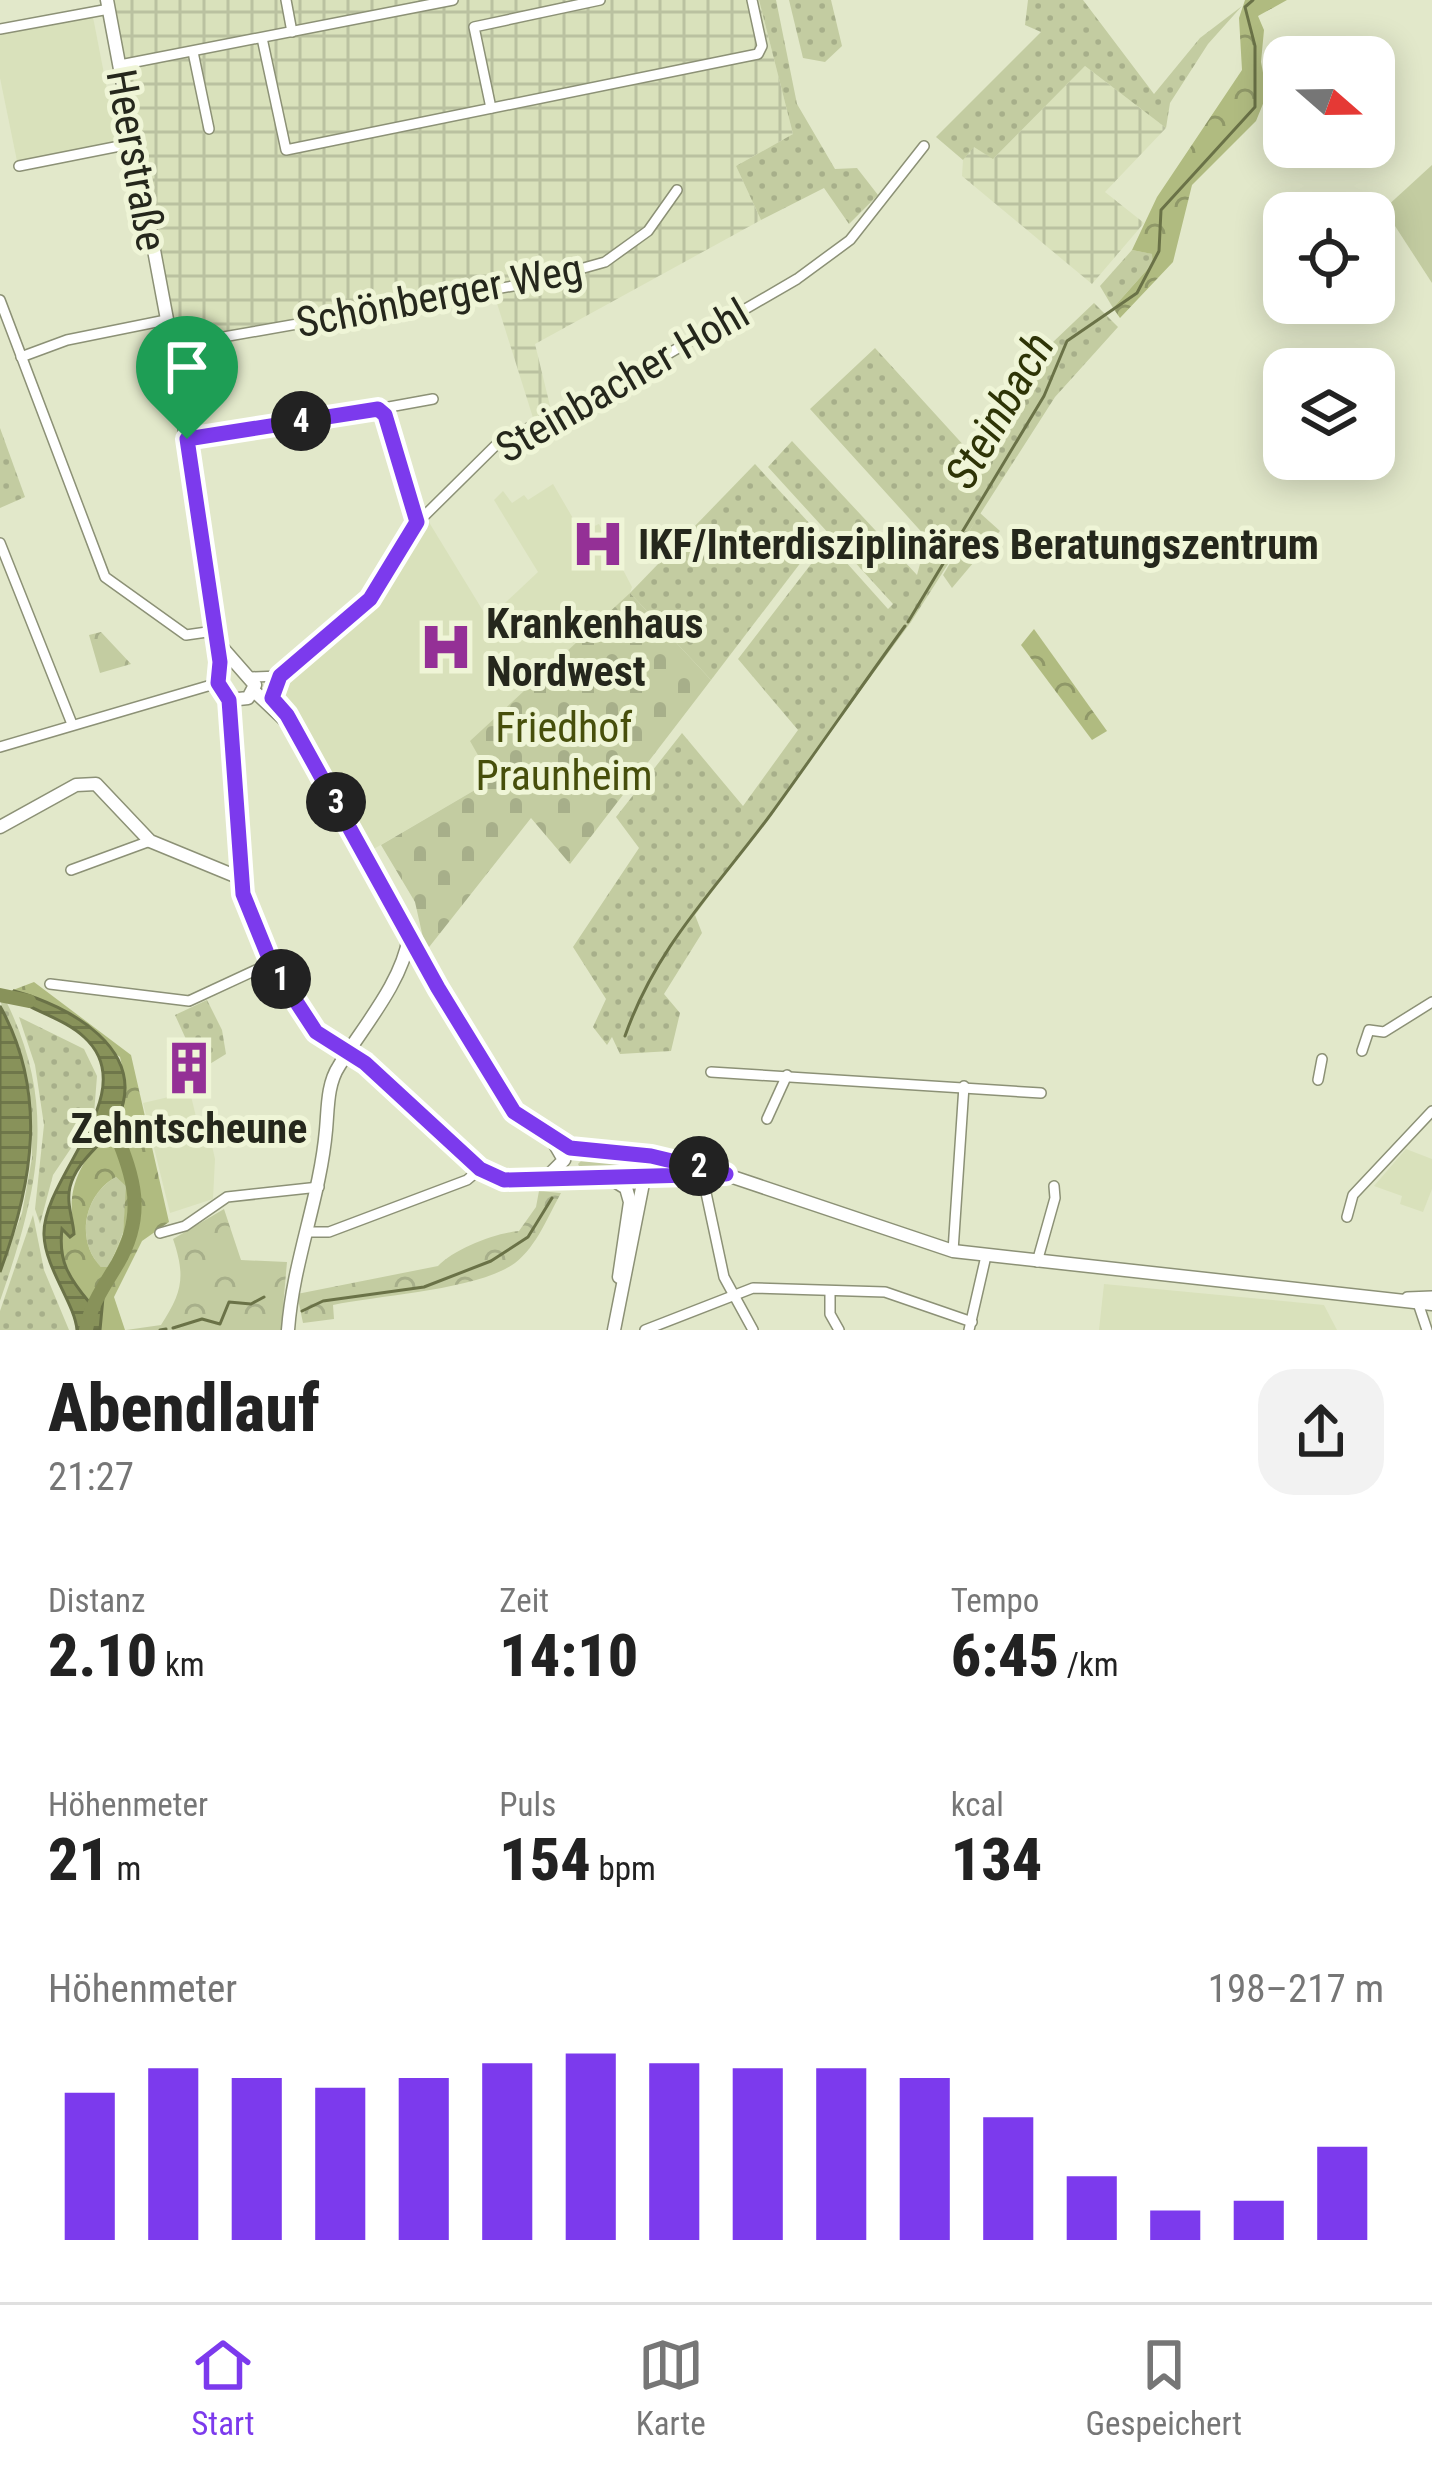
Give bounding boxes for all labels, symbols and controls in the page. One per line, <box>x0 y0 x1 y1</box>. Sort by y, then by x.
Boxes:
north arrow <box>1263 36 1395 168</box>
map controls <box>1263 36 1395 480</box>
street label: Heerstraße <box>96 65 177 255</box>
button: locate <box>1263 192 1395 324</box>
street label: Schönberger Weg <box>292 244 586 347</box>
street label: Steinbacher Hohl <box>487 288 757 473</box>
pin <box>136 316 238 439</box>
water label: Steinbach <box>934 323 1065 497</box>
icon: arrive <box>154 334 220 400</box>
button: layers <box>1263 348 1395 480</box>
pin: 4 <box>271 391 331 451</box>
text: 4 <box>293 401 309 440</box>
hospital icon: IKF/Interdisziplinäres Beratungszentrum <box>569 515 627 573</box>
place label: IKF/Interdisziplinäres Beratungszentrum <box>638 520 1319 569</box>
place label: Krankenhaus Nordwest <box>486 599 704 696</box>
hospital icon: Krankenhaus Nordwest <box>417 618 475 676</box>
park label: Friedhof Praunheim <box>475 703 653 800</box>
pin: 3 <box>306 772 366 832</box>
text: 3 <box>328 782 344 821</box>
pin: 1 <box>251 949 311 1009</box>
text: 1 <box>273 959 289 998</box>
building icon: Zehntscheune <box>160 1039 218 1097</box>
place label: Zehntscheune <box>71 1104 307 1153</box>
pin: 2 <box>669 1136 729 1196</box>
text: 2 <box>691 1146 707 1185</box>
button: share <box>1258 1369 1384 1495</box>
text: Abendlauf <box>48 1370 320 1447</box>
text: 21:27 <box>48 1454 134 1500</box>
text: Distanz <box>48 1581 146 1620</box>
text: Zeit <box>499 1581 549 1620</box>
text: Tempo <box>951 1581 1039 1620</box>
text: 2.10 <box>48 1620 157 1691</box>
text: 14:10 <box>499 1620 638 1691</box>
text: 6:45 <box>951 1620 1059 1691</box>
text: km <box>157 1645 205 1684</box>
text: /km <box>1059 1645 1119 1684</box>
text: Höhenmeter <box>48 1785 208 1824</box>
text: Puls <box>499 1785 556 1824</box>
text: kcal <box>951 1785 1004 1824</box>
text: 21 <box>48 1824 109 1895</box>
text: 154 <box>499 1824 591 1895</box>
text: 134 <box>951 1824 1042 1895</box>
text: m <box>109 1849 141 1888</box>
text: bpm <box>591 1849 656 1888</box>
text: Höhenmeter <box>48 1966 237 2012</box>
text: 198–217 m <box>1208 1966 1384 2012</box>
tab: Start <box>190 2332 256 2443</box>
tab: Karte <box>636 2332 706 2443</box>
tab: Gespeichert <box>1085 2332 1242 2443</box>

